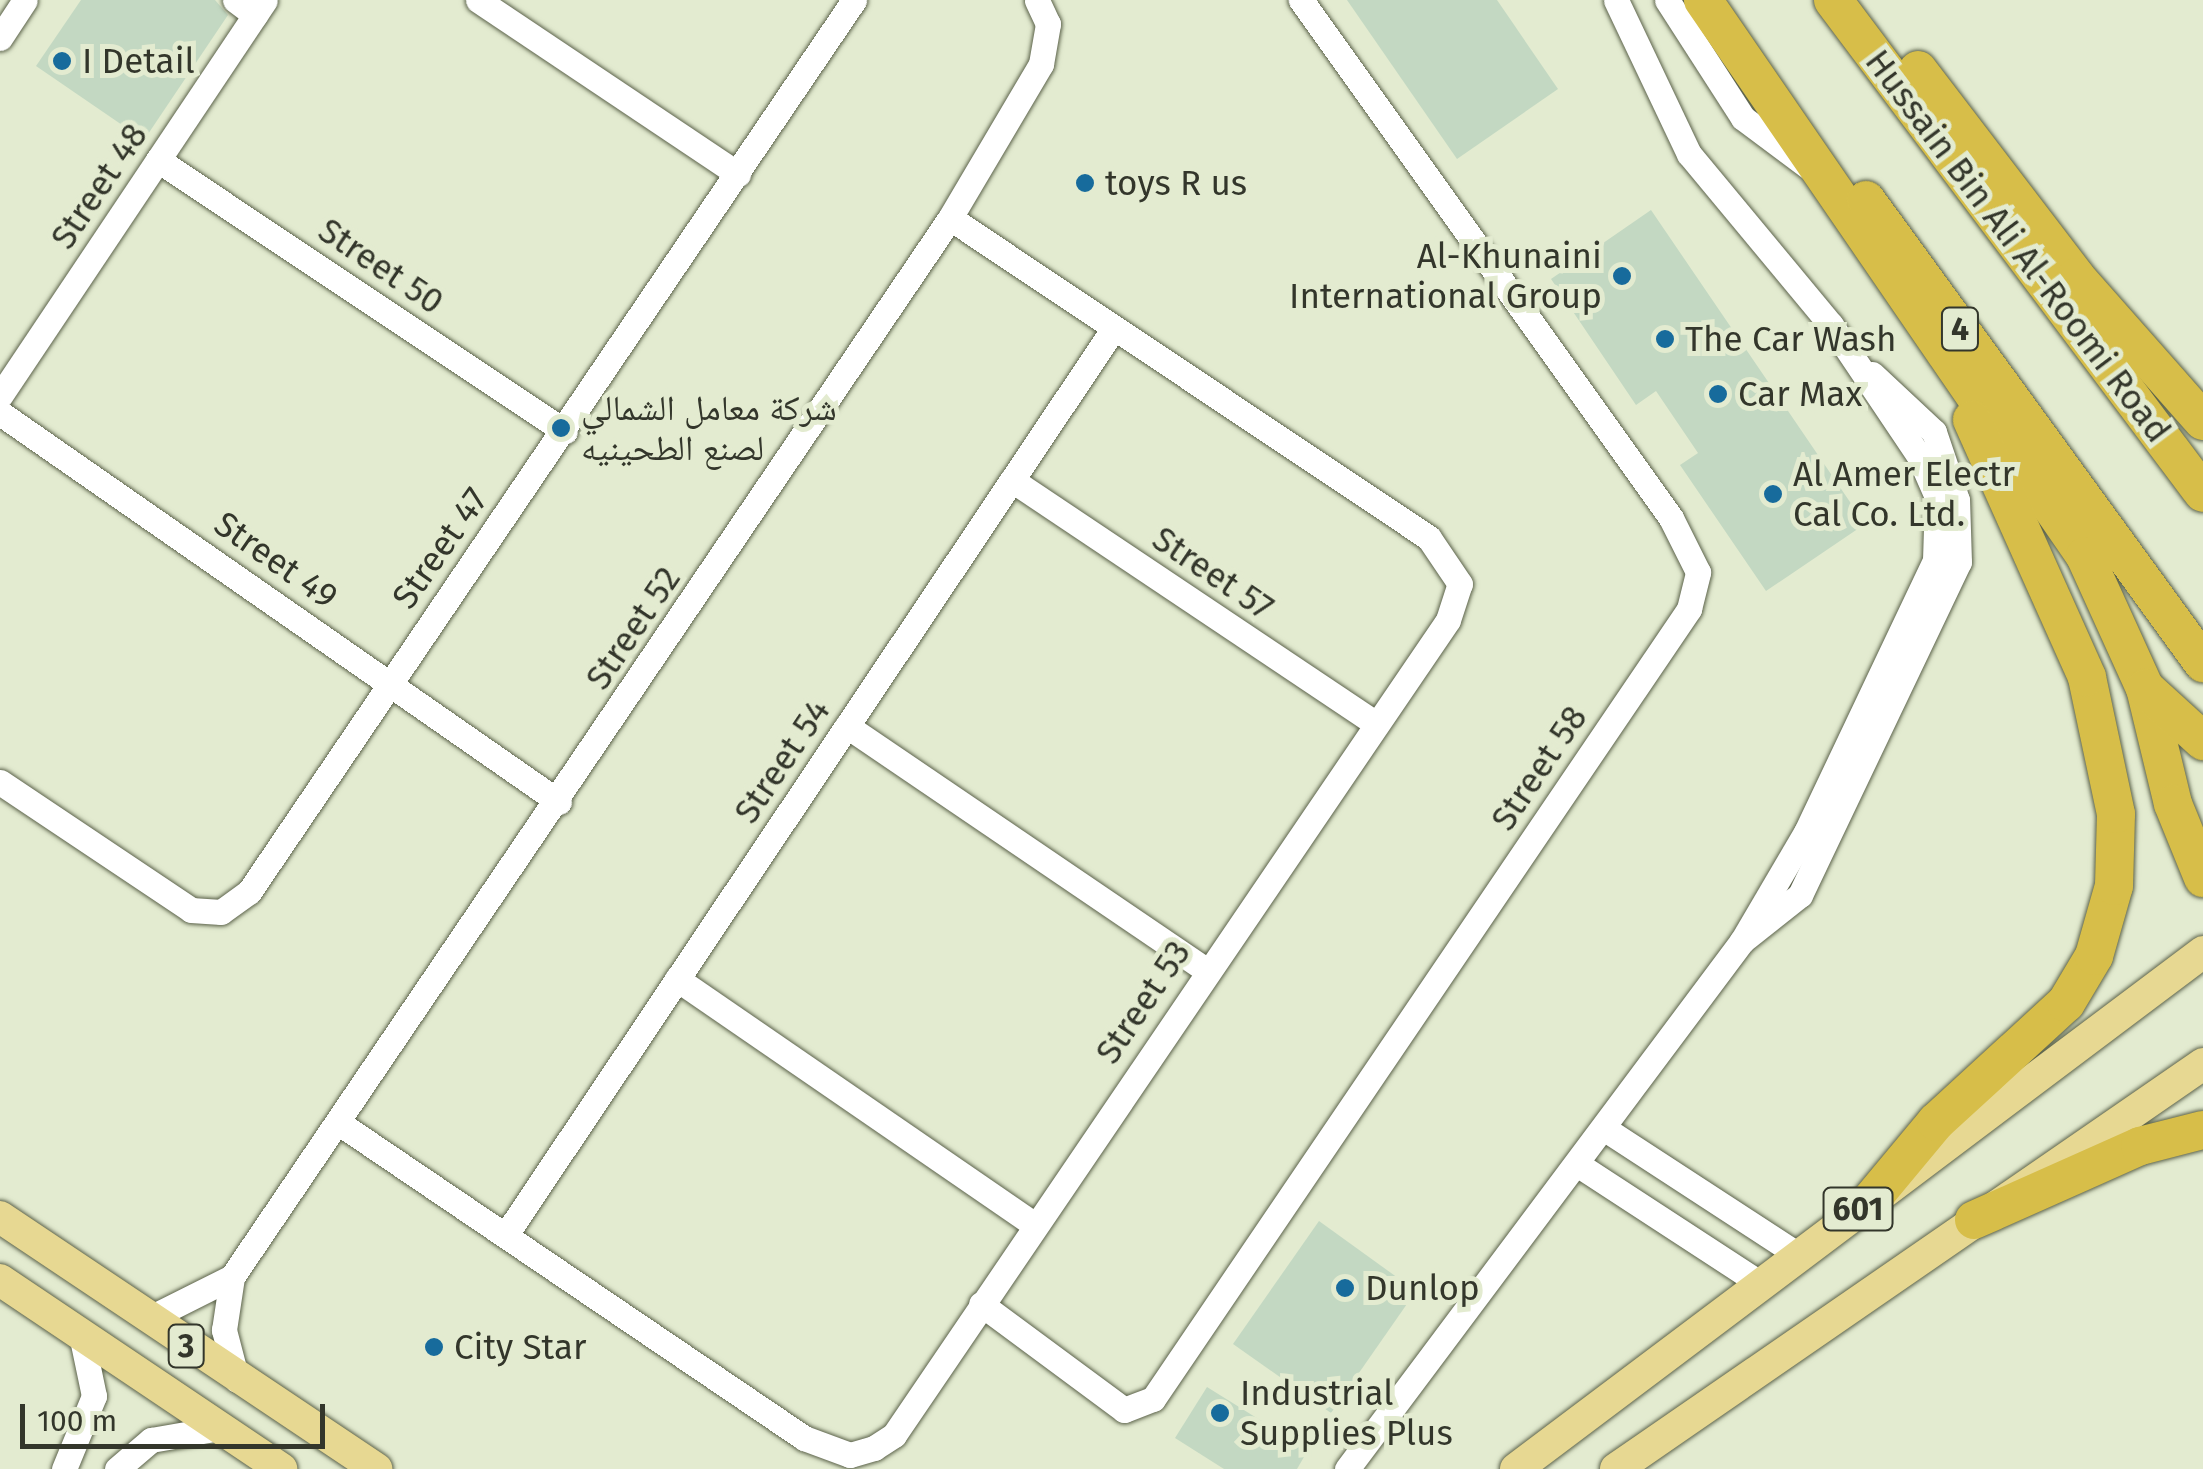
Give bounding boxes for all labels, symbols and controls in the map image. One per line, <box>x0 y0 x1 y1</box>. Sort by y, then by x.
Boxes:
place label: I Detail <box>82 40 195 82</box>
street label: Hussain Bin Ali Al-Roomi Road <box>1857 41 2179 451</box>
marker: I Detail <box>51 50 73 72</box>
street label: Street 48 <box>42 115 156 257</box>
place label: toys R us <box>1105 162 1247 204</box>
marker: toys R us <box>1074 172 1096 194</box>
street label: Street 50 <box>311 209 451 323</box>
place label: Al-Khunaini International Group <box>1289 235 1602 317</box>
marker: Al-Khunaini International Group <box>1611 265 1633 287</box>
road number: 4 <box>1940 302 1980 356</box>
place label: The Car Wash <box>1685 318 1896 360</box>
marker: The Car Wash <box>1654 328 1676 350</box>
place label: Car Max <box>1738 373 1862 415</box>
marker: Car Max <box>1707 383 1729 405</box>
place label: شركة معامل الشمالي لصنع الطحينيه <box>581 387 837 469</box>
marker: شركة معامل الشمالي لصنع الطحينيه <box>550 417 572 439</box>
place label: Al Amer Electr Cal Co. Ltd. <box>1793 453 2015 535</box>
street label: Street 47 <box>383 480 497 616</box>
marker: Al Amer Electr Cal Co. Ltd. <box>1762 483 1784 505</box>
street label: Street 49 <box>206 502 346 618</box>
street label: Street 57 <box>1145 517 1281 629</box>
street label: Street 52 <box>577 559 689 697</box>
street label: Street 54 <box>725 691 839 831</box>
street label: Street 58 <box>1482 698 1596 838</box>
street label: Street 53 <box>1087 933 1199 1071</box>
road number: 601 <box>1820 1182 1896 1236</box>
place label: Dunlop <box>1365 1267 1480 1309</box>
marker: Dunlop <box>1334 1277 1356 1299</box>
road number: 3 <box>166 1319 206 1373</box>
place label: City Star <box>454 1326 586 1368</box>
marker: City Star <box>423 1336 445 1358</box>
place label: Industrial Supplies Plus <box>1240 1372 1453 1454</box>
scale bar <box>25 1384 330 1446</box>
marker: Industrial Supplies Plus <box>1209 1402 1231 1424</box>
text: 100 m <box>37 1403 117 1439</box>

